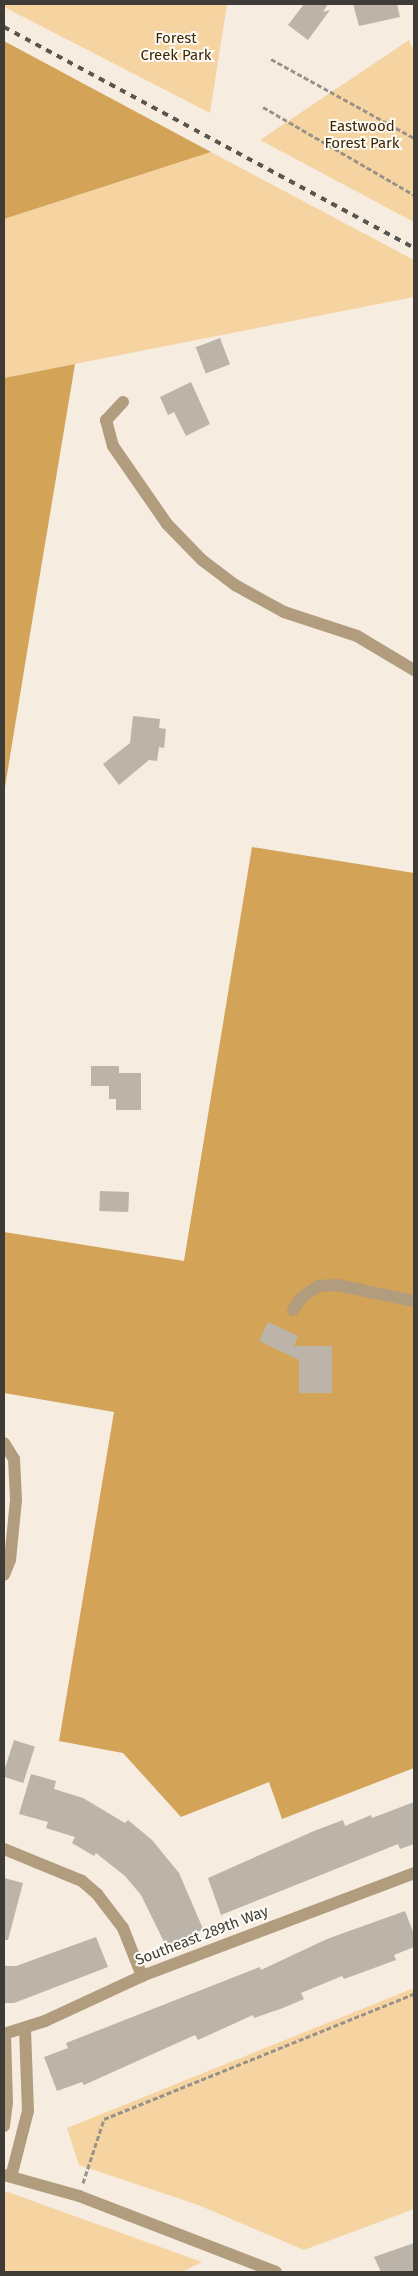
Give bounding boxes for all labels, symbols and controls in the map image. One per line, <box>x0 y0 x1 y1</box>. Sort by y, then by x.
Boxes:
park label: Forest Creek Park <box>140 29 212 64</box>
park label: Eastwood Forest Park <box>324 117 400 152</box>
street label: Southeast 289th Way <box>133 1902 271 1970</box>

